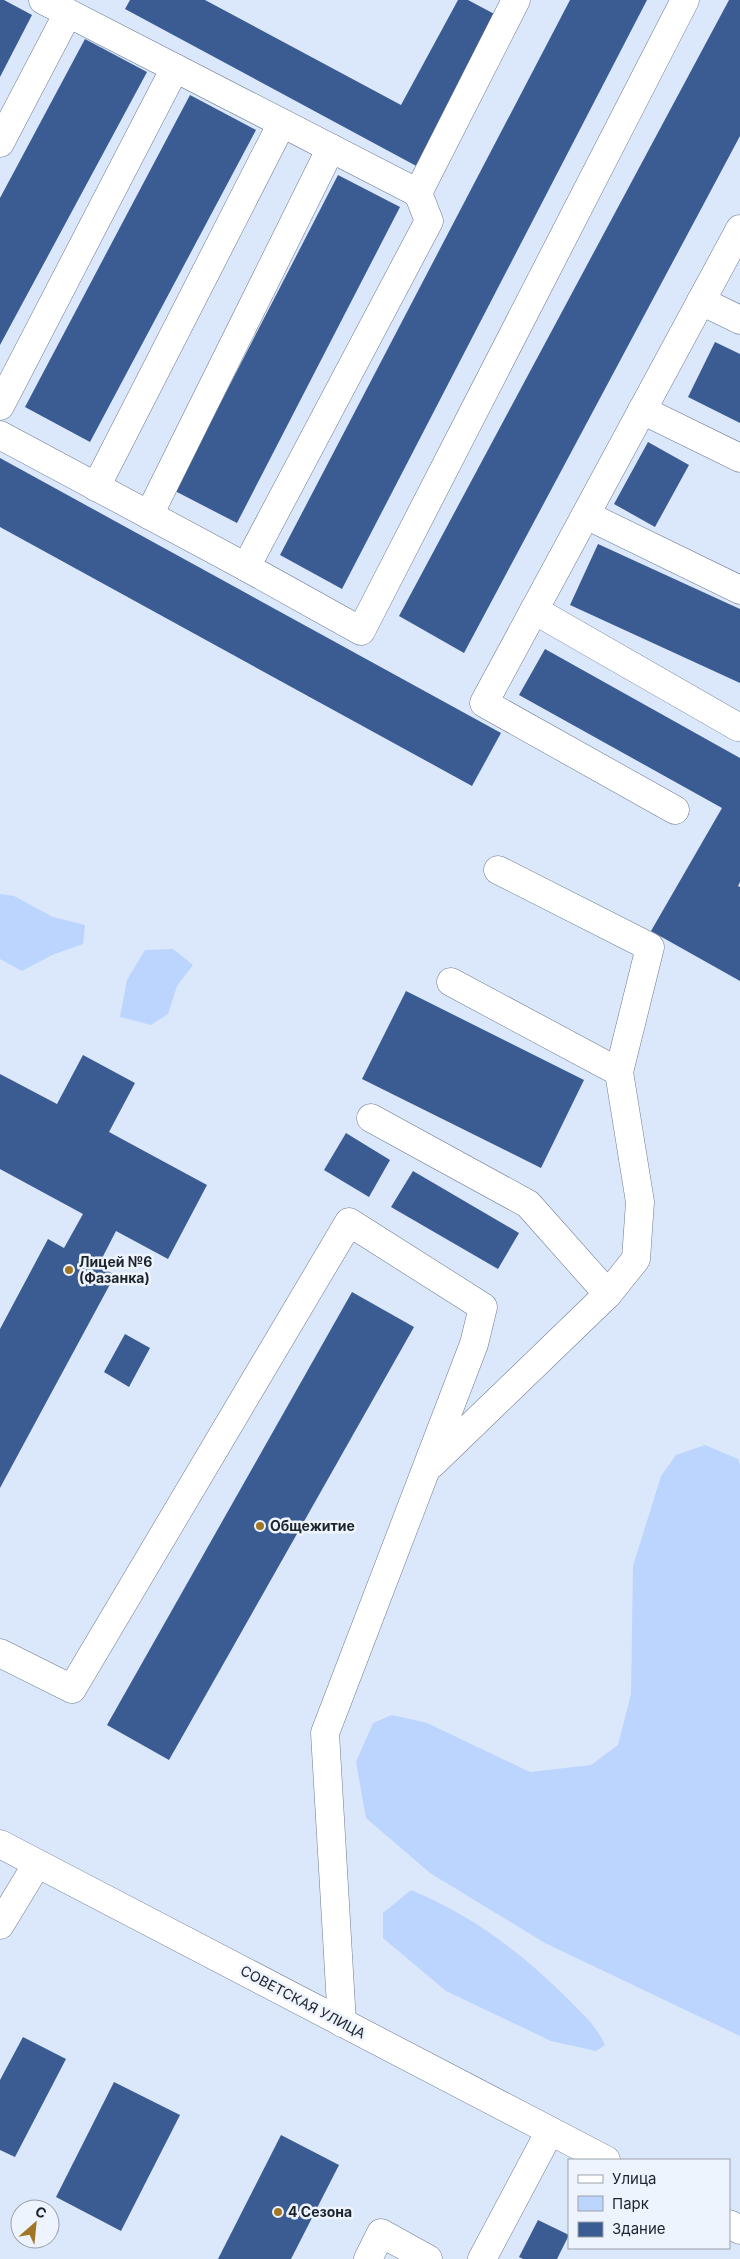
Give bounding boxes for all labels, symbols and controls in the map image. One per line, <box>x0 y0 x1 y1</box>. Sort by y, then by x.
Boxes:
place label: Лицей №6 (Фазанка) <box>79 1253 152 1286</box>
marker: Лицей №6 (Фазанка) <box>63 1264 75 1276</box>
place label: Общежитие <box>270 1517 355 1534</box>
marker: Общежитие <box>254 1520 266 1532</box>
street label: СОВЕТСКАЯ УЛИЦА <box>238 1961 369 2042</box>
legend <box>568 2159 730 2249</box>
text: Улица <box>612 2169 656 2188</box>
text: Парк <box>612 2194 649 2213</box>
north arrow <box>10 2199 60 2249</box>
text: С <box>33 2202 50 2222</box>
place label: 4 Сезона <box>288 2203 352 2220</box>
marker: 4 Сезона <box>272 2206 284 2218</box>
text: Здание <box>612 2219 666 2238</box>

